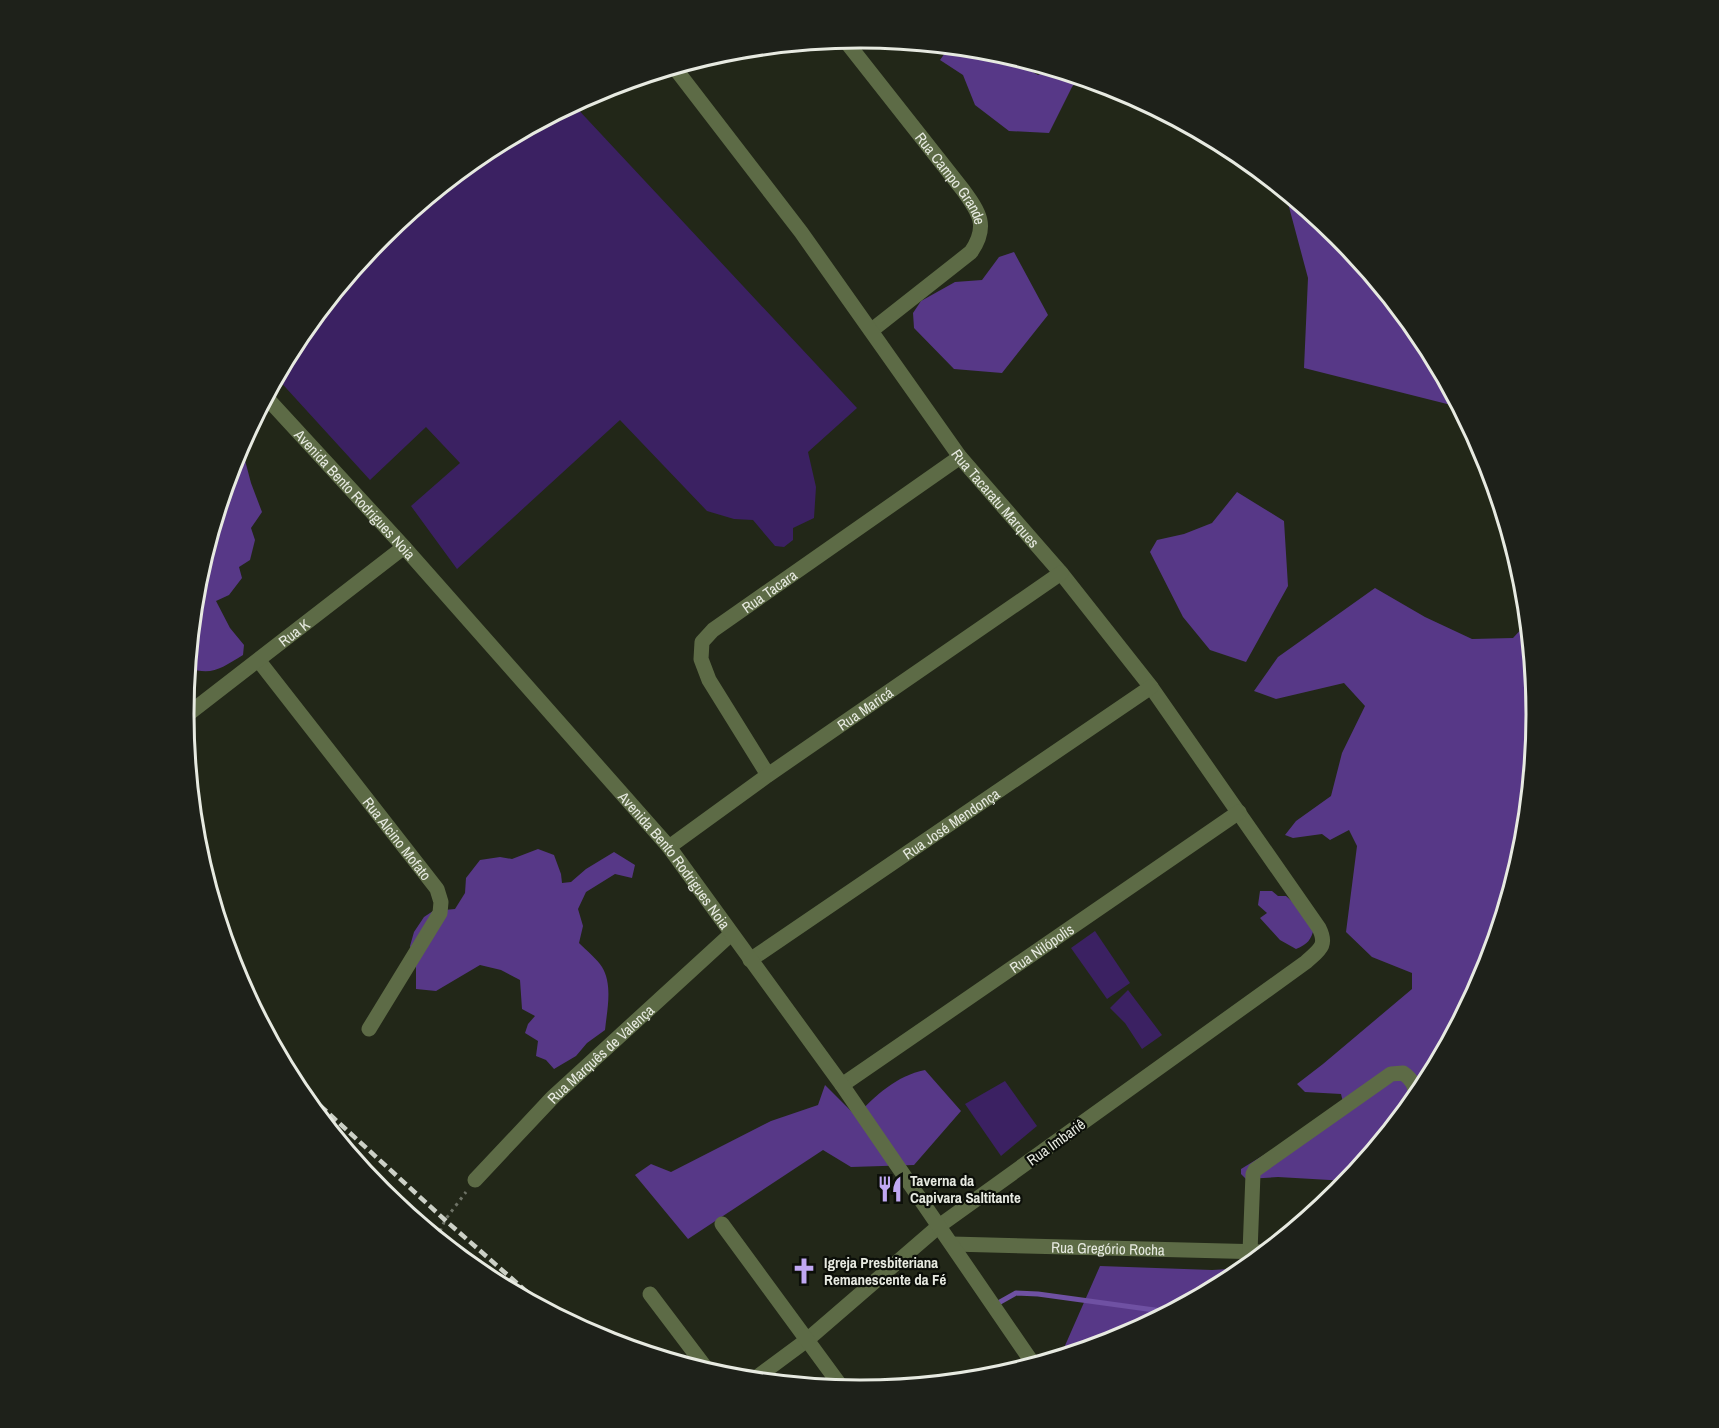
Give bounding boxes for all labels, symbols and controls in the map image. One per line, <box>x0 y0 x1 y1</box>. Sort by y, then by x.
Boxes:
street label: Rua Campo Grande <box>911 127 991 226</box>
street label: Avenida Bento Rodrigues Noia <box>289 424 421 564</box>
street label: Rua Tacaratu Marques <box>947 444 1044 552</box>
street label: Rua Tacara <box>737 564 801 617</box>
street label: Rua K <box>274 613 314 651</box>
street label: Rua Maricá <box>833 681 897 735</box>
street label: Rua José Mendonça <box>898 783 1004 864</box>
street label: Avenida Bento Rodrigues Noia <box>613 786 736 933</box>
street label: Rua Alcino Mofato <box>358 792 437 885</box>
street label: Rua Nilópolis <box>1005 918 1078 977</box>
street label: Rua Marquês de Valença <box>542 999 658 1108</box>
street label: Rua Imbariê <box>1022 1114 1090 1170</box>
place label: Taverna da Capivara Saltitante <box>910 1170 1021 1208</box>
restaurant icon: Taverna da Capivara Saltitante <box>875 1174 905 1204</box>
street label: Rua Gregório Rocha <box>1051 1236 1165 1260</box>
place label: Igreja Presbiteriana Remanescente da Fé <box>824 1252 947 1290</box>
church icon: Igreja Presbiteriana Remanescente da Fé <box>789 1256 819 1286</box>

